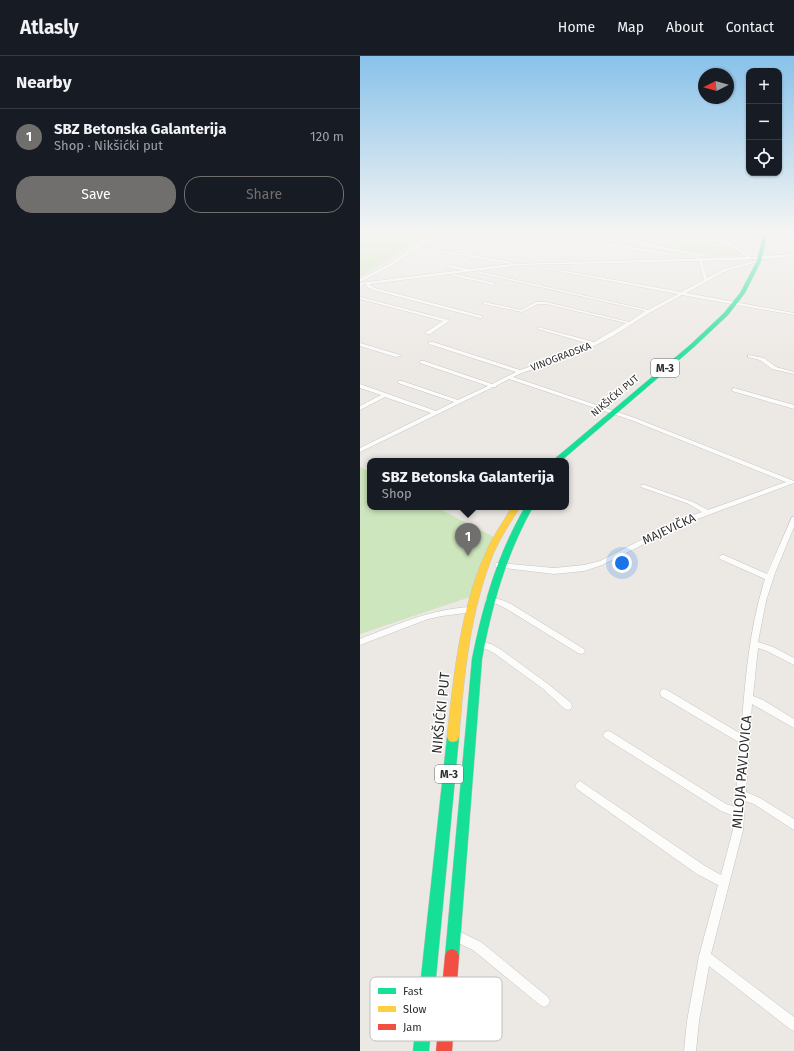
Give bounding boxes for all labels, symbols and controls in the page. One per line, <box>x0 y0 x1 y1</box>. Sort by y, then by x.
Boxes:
text: Atlasly <box>20 16 79 39</box>
text: Home <box>558 19 595 36</box>
text: Map <box>617 19 644 36</box>
text: About <box>666 19 704 36</box>
text: Contact <box>726 19 774 36</box>
north arrow <box>698 68 734 104</box>
map controls <box>746 68 782 176</box>
button: + <box>746 68 782 104</box>
text: Nearby <box>16 72 71 93</box>
button: − <box>746 104 782 140</box>
text: SBZ Betonska Galanterija <box>54 120 226 138</box>
text: 1 <box>26 129 32 144</box>
text: 120 m <box>310 129 344 144</box>
text: Shop · Nikšićki put <box>54 138 163 153</box>
button: locate <box>746 140 782 176</box>
button: Save <box>16 176 176 213</box>
button: Share <box>184 176 344 213</box>
street label: VINOGRADSKA <box>529 340 593 374</box>
road number: M-3 <box>651 359 679 377</box>
street label: NIKŠIĆKI PUT <box>587 370 642 419</box>
popup <box>367 458 569 510</box>
text: SBZ Betonska Galanterija <box>382 468 554 486</box>
text: Shop <box>382 486 412 501</box>
street label: MAJEVIČKA <box>640 510 698 547</box>
pin: 1 <box>455 523 481 556</box>
your location <box>612 553 632 573</box>
street label: NIKŠIĆKI PUT <box>427 670 454 755</box>
street label: MILOJA PAVLOVICA <box>729 715 755 829</box>
road number: M-3 <box>435 765 463 783</box>
legend <box>370 977 502 1041</box>
text: Fast <box>403 985 423 998</box>
text: Slow <box>403 1003 427 1016</box>
text: Jam <box>403 1021 422 1034</box>

